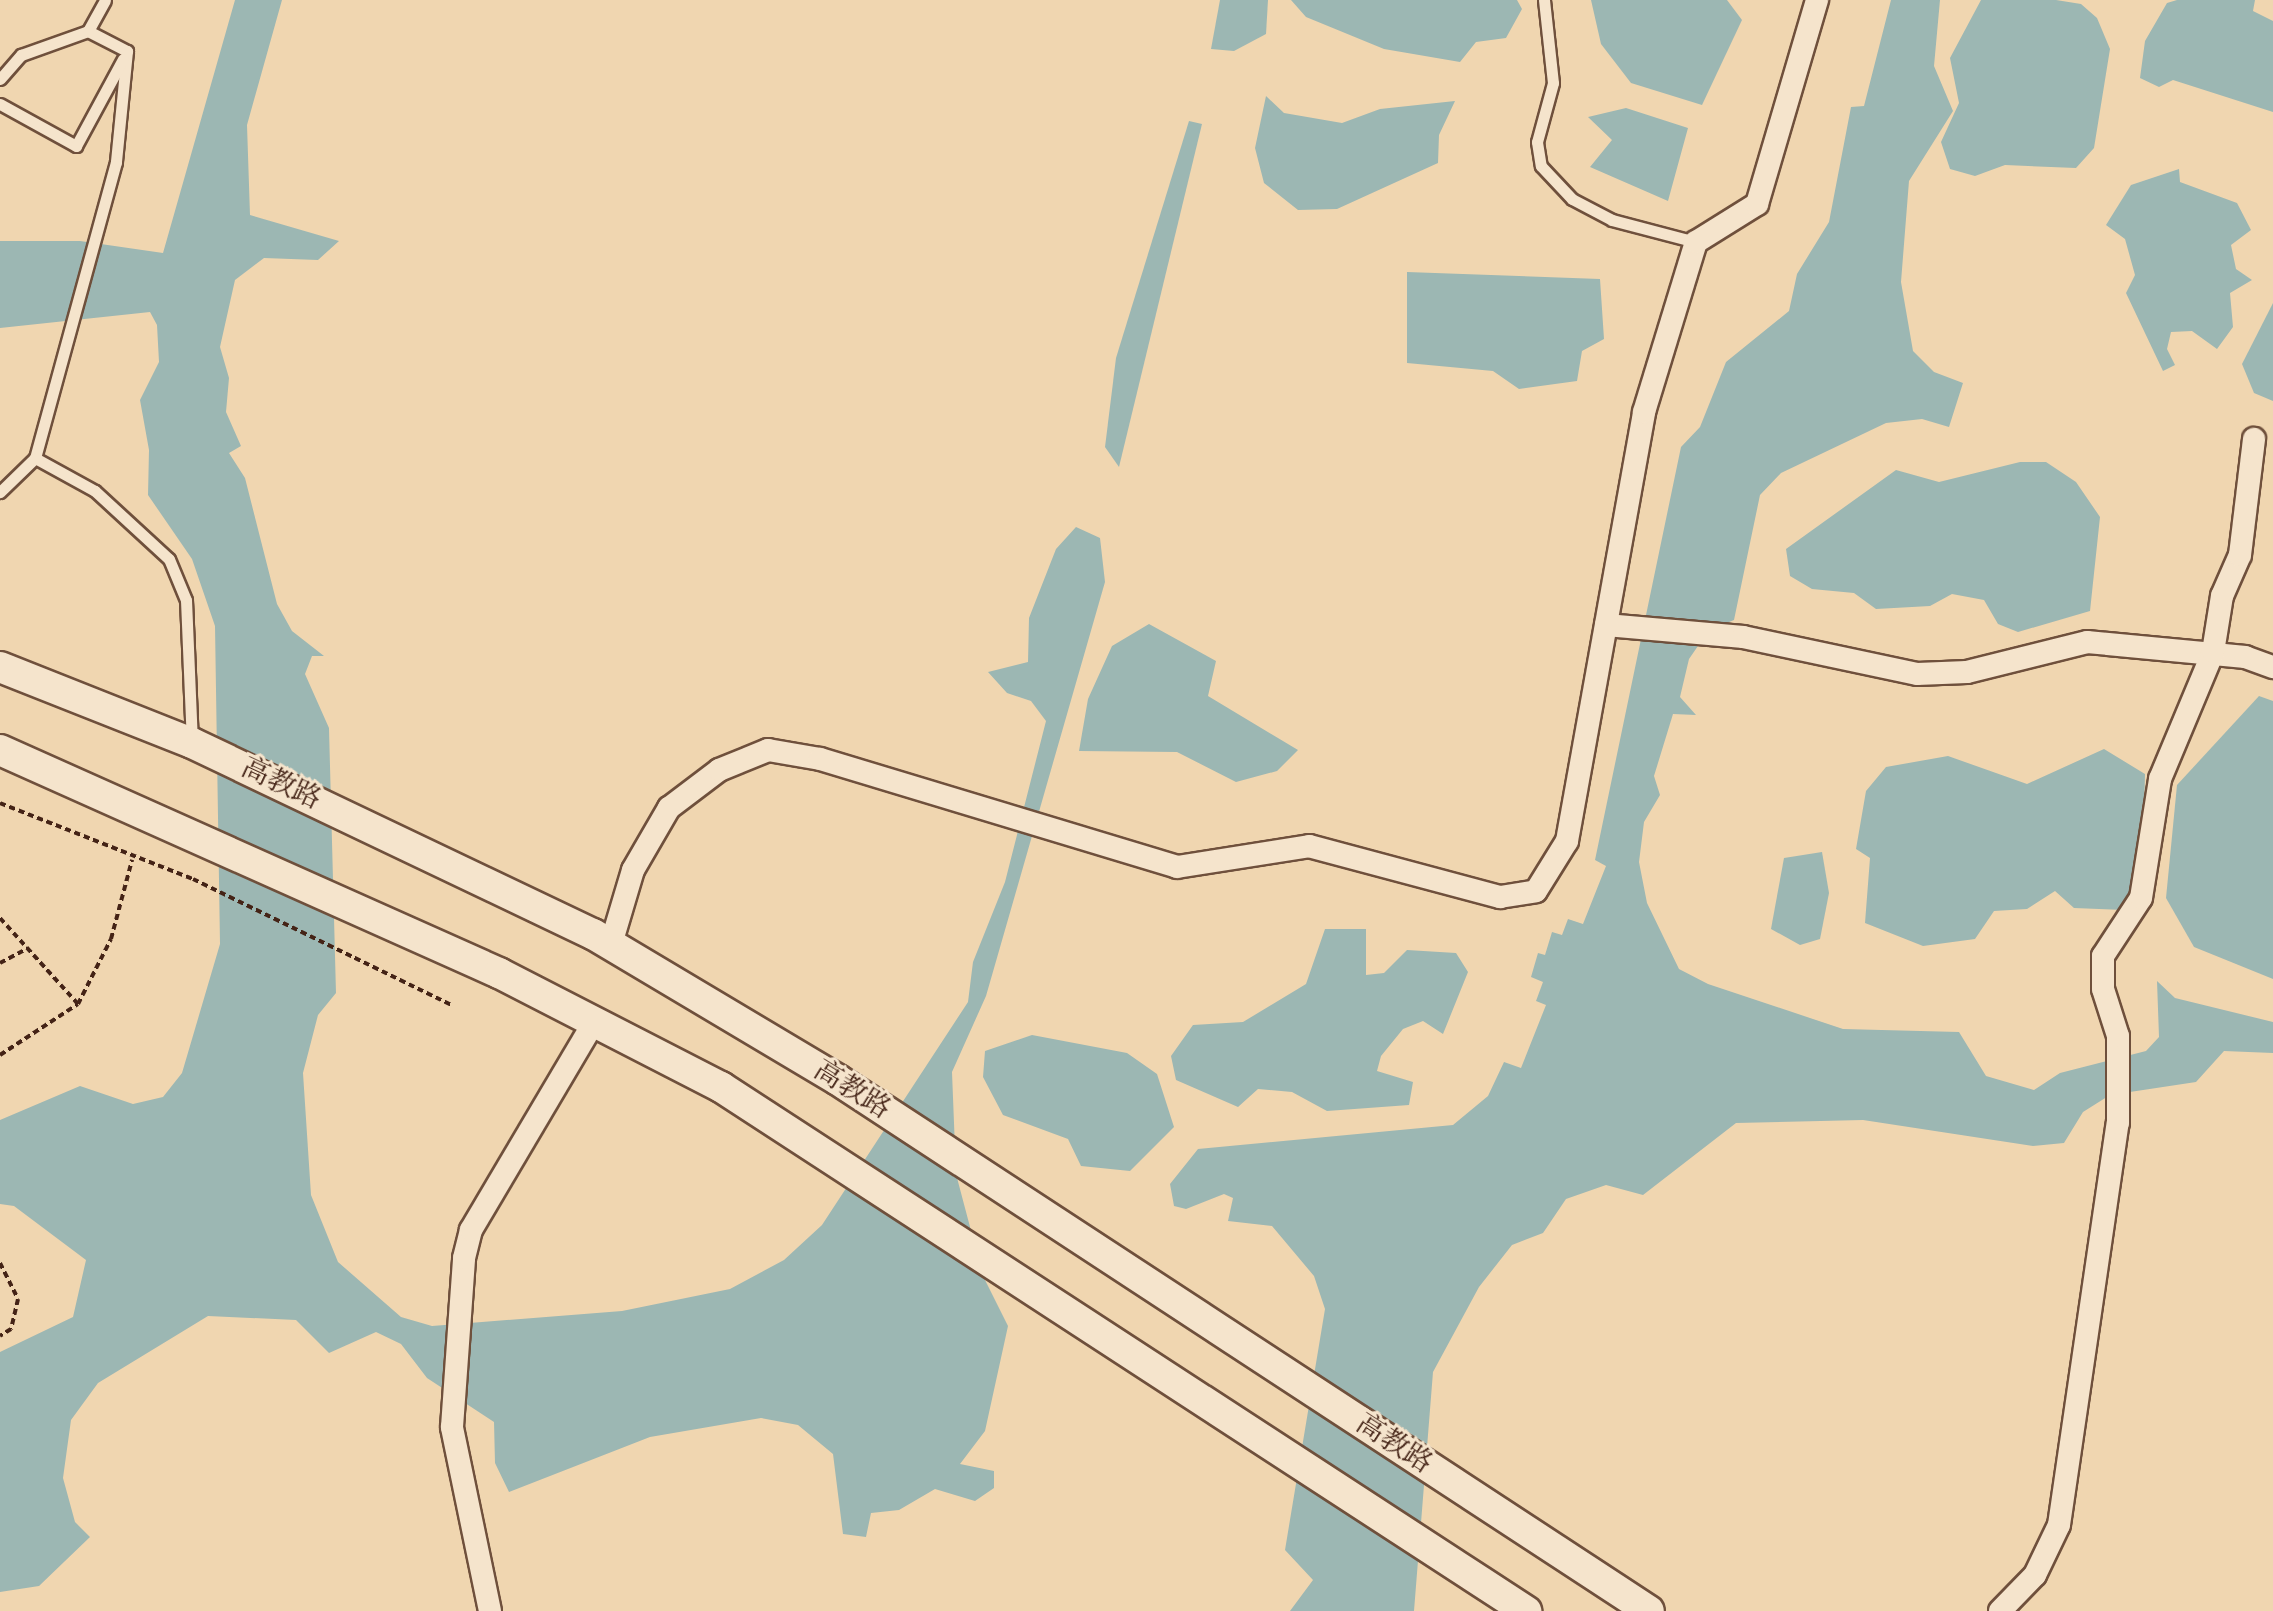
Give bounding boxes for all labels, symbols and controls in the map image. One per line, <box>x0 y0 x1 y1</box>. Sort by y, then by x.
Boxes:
street label: 高教路 <box>236 751 326 817</box>
street label: 高教路 <box>807 1053 897 1127</box>
street label: 高教路 <box>1350 1407 1438 1481</box>

